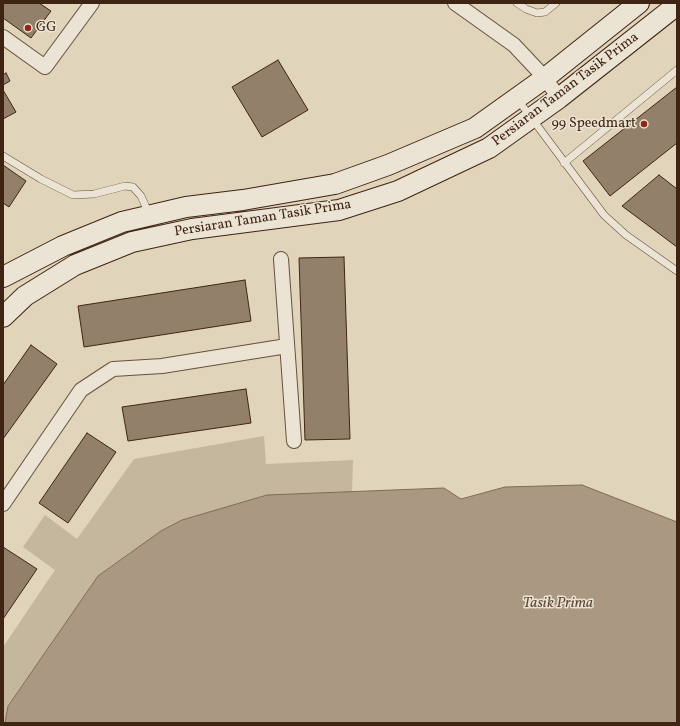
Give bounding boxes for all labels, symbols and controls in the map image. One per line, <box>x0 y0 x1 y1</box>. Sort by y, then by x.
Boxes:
place label: GG <box>36 20 56 36</box>
marker: GG <box>23 23 33 33</box>
street label: Persiaran Taman Tasik Prima <box>490 29 642 151</box>
place label: 99 Speedmart <box>551 116 636 132</box>
marker: 99 Speedmart <box>639 119 649 129</box>
street label: Persiaran Taman Tasik Prima <box>173 197 353 241</box>
water label: Tasik Prima <box>523 595 593 613</box>

